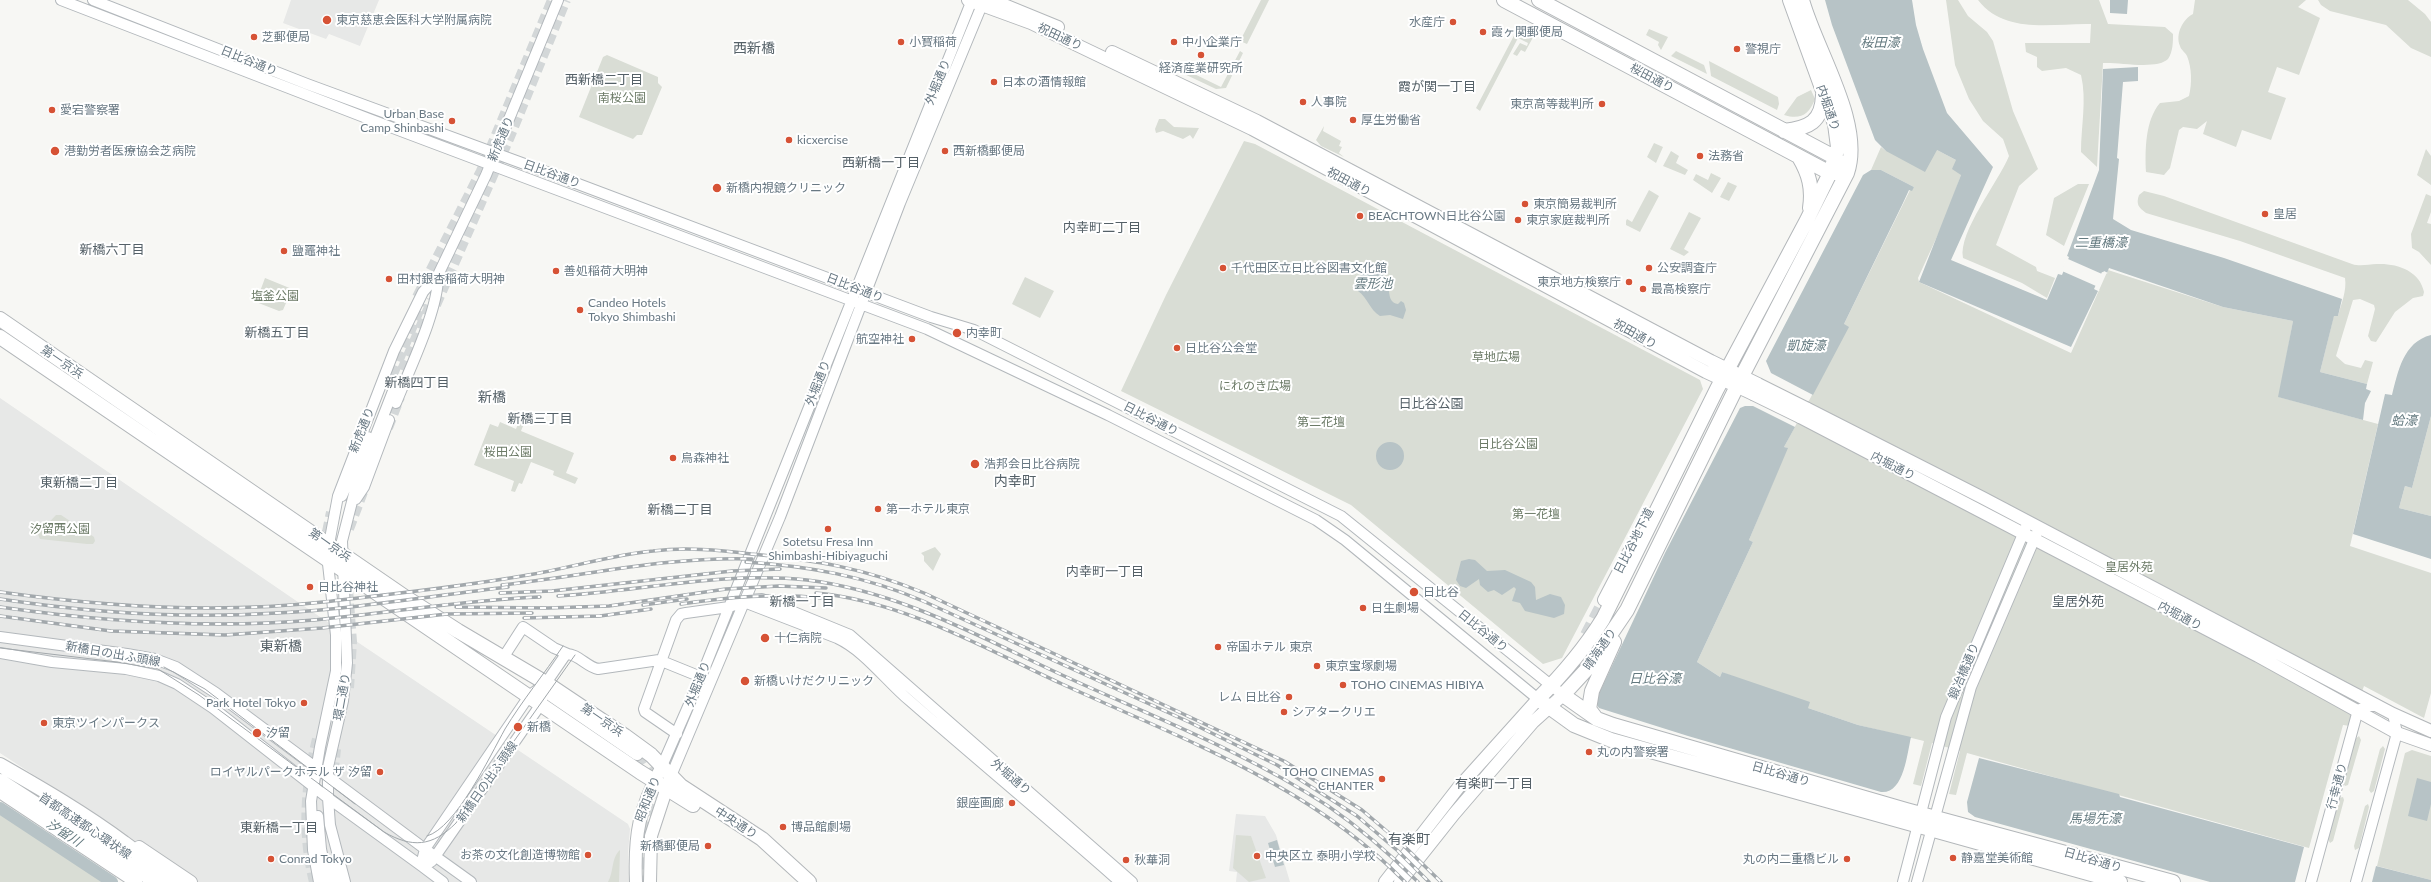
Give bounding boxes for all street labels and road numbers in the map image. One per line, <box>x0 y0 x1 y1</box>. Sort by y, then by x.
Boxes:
street label: 祝田通り <box>1035 20 1085 54</box>
street label: 日比谷通り <box>218 43 280 79</box>
street label: 外堀通り <box>922 57 954 107</box>
street label: 桜田通り <box>1627 60 1677 96</box>
street label: 内堀通り <box>1813 83 1843 133</box>
street label: 新虎通り <box>485 114 517 164</box>
street label: 日比谷通り <box>521 157 583 191</box>
street label: 祝田通り <box>1324 164 1374 200</box>
street label: 日比谷通り <box>824 271 886 305</box>
street label: 祝田通り <box>1611 316 1659 352</box>
street label: 第一京浜 <box>38 343 86 381</box>
street label: 外堀通り <box>803 358 833 408</box>
street label: 日比谷通り <box>1121 399 1181 439</box>
street label: 新虎通り <box>346 405 378 455</box>
street label: 内堀通り <box>1868 449 1918 483</box>
street label: 日比谷地下道 <box>1611 506 1657 576</box>
street label: 第一京浜 <box>306 525 354 565</box>
street label: 内堀通り <box>2155 598 2205 634</box>
street label: 日比谷通り <box>1455 607 1511 655</box>
street label: 晴海通り <box>1580 625 1620 673</box>
street label: 新橋日の出ふ頭線 <box>64 639 162 669</box>
street label: 鍛冶橋通り <box>1946 641 1982 701</box>
street label: 外堀通り <box>682 659 714 709</box>
street label: 環二通り <box>331 672 353 722</box>
street label: 第一京浜 <box>578 701 626 739</box>
street label: 新橋日の出ふ頭線 <box>454 739 520 825</box>
street label: 外堀通り <box>988 756 1034 798</box>
street label: 日比谷通り <box>1750 759 1812 789</box>
street label: 行幸通り <box>2324 761 2350 811</box>
street label: 昭和通り <box>632 774 664 824</box>
street label: 首都高速都心環状線 <box>36 790 134 862</box>
street label: 中央通り <box>712 804 760 842</box>
street label: 日比谷通り <box>2062 845 2124 875</box>

